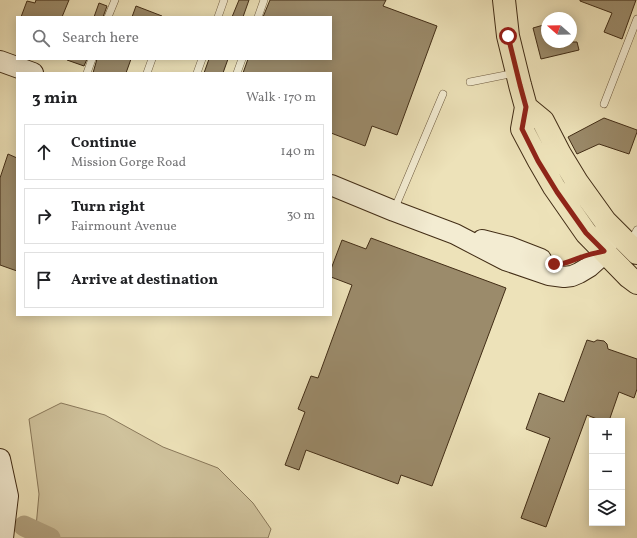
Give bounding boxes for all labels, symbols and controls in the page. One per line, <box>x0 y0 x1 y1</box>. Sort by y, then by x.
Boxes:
north arrow <box>541 12 577 48</box>
search box <box>16 16 332 60</box>
icon: search <box>30 27 52 49</box>
route start <box>499 27 517 45</box>
text: Search here <box>62 28 139 49</box>
text: 3 min <box>32 87 78 110</box>
text: Walk · 170 m <box>246 89 316 107</box>
text: Continue <box>71 133 136 154</box>
icon: ahead <box>33 141 55 163</box>
text: 140 m <box>281 143 315 161</box>
text: Mission Gorge Road <box>71 154 186 172</box>
text: Turn right <box>71 197 145 218</box>
icon: right <box>33 205 55 227</box>
text: 30 m <box>287 207 315 225</box>
text: Fairmount Avenue <box>71 218 177 236</box>
route end <box>545 255 563 273</box>
icon: arrive <box>33 269 55 291</box>
text: Arrive at destination <box>71 270 218 291</box>
map controls <box>589 418 625 526</box>
button: + <box>589 418 625 454</box>
button: − <box>589 454 625 490</box>
button: layers <box>589 490 625 526</box>

